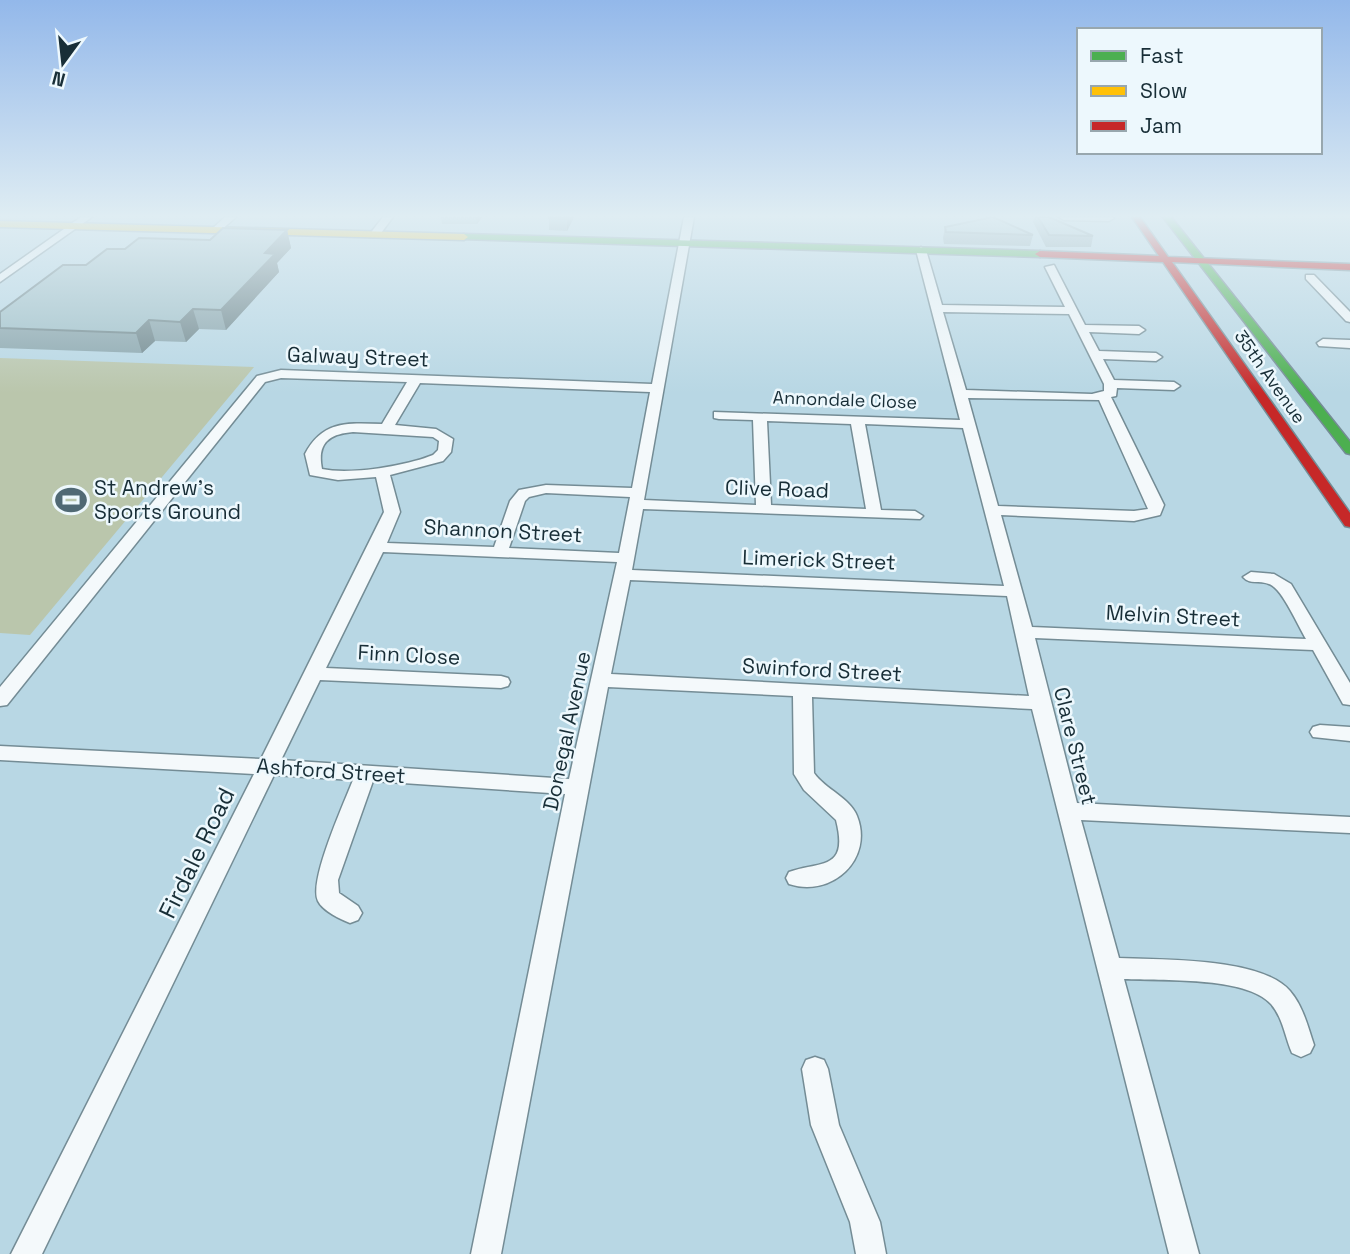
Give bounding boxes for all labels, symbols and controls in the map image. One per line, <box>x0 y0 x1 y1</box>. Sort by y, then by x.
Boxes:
north arrow <box>28 28 98 98</box>
legend <box>1077 28 1322 154</box>
text: Fast <box>1140 42 1184 69</box>
text: N <box>49 65 68 93</box>
text: Slow <box>1140 77 1188 104</box>
text: Jam <box>1140 112 1182 139</box>
street label: 35th Avenue <box>1230 325 1311 428</box>
street label: Galway Street <box>287 341 429 372</box>
street label: Annondale Close <box>772 385 918 414</box>
street label: Clive Road <box>725 473 829 504</box>
place label: St Andrew's Sports Ground <box>94 474 241 525</box>
sports icon: St Andrew's Sports Ground <box>54 483 88 517</box>
street label: Shannon Street <box>423 513 583 548</box>
street label: Limerick Street <box>742 543 896 576</box>
street label: Melvin Street <box>1105 598 1241 633</box>
street label: Finn Close <box>357 638 461 671</box>
street label: Donegal Avenue <box>536 649 597 813</box>
street label: Swinford Street <box>742 652 903 687</box>
street label: Clare Street <box>1048 684 1103 807</box>
street label: Ashford Street <box>256 752 406 789</box>
street label: Firdale Road <box>152 782 242 923</box>

